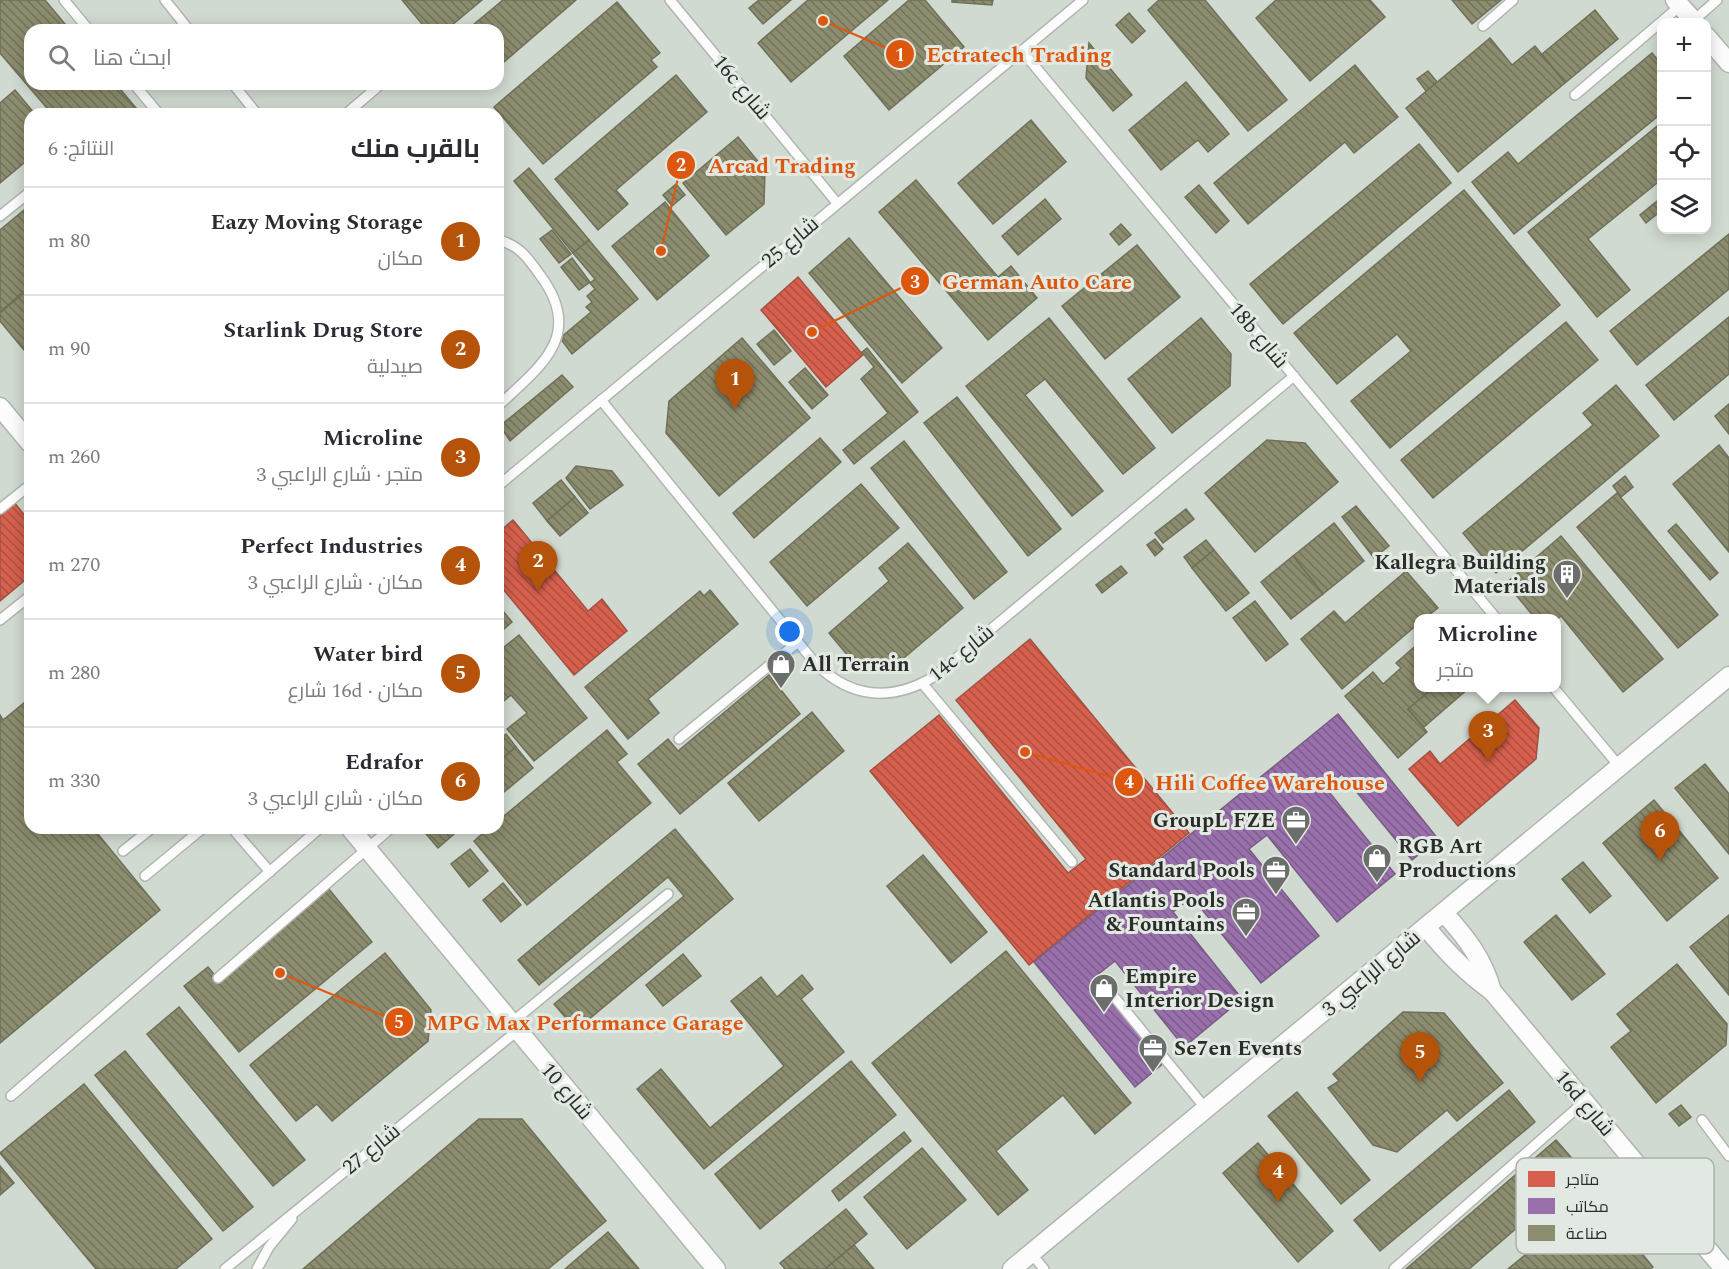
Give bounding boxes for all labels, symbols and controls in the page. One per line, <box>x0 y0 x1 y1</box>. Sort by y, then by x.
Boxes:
map controls <box>1657 18 1711 234</box>
button: + <box>1657 18 1711 72</box>
search box <box>24 24 504 90</box>
callout: Ectratech Trading <box>885 34 1124 74</box>
text: Ectratech Trading <box>926 39 1112 72</box>
icon: search <box>45 41 78 74</box>
text: ابحث هنا <box>93 42 172 75</box>
text: 1 <box>895 42 905 69</box>
street label: 16c شارع <box>704 48 778 127</box>
button: − <box>1657 72 1711 126</box>
button: locate <box>1657 126 1711 180</box>
text: بالقرب منك <box>351 129 480 169</box>
text: النتائج: 6 <box>48 134 114 164</box>
callout: Arcad Trading <box>666 145 868 185</box>
text: Arcad Trading <box>708 150 856 183</box>
text: 2 <box>676 152 686 179</box>
button: layers <box>1657 180 1711 234</box>
text: Eazy Moving Storage <box>210 206 423 239</box>
street label: شارع 25 <box>755 209 827 277</box>
text: 80 m <box>48 226 90 256</box>
text: 1 <box>455 226 466 256</box>
text: مكان <box>378 244 423 274</box>
callout: German Auto Care <box>900 261 1144 301</box>
text: German Auto Care <box>942 266 1132 299</box>
text: 3 <box>910 269 920 296</box>
street label: 18b شارع <box>1221 295 1296 376</box>
text: Starlink Drug Store <box>224 314 423 347</box>
text: 90 m <box>48 334 90 364</box>
text: 2 <box>455 334 466 364</box>
text: صيدلية <box>367 352 423 382</box>
pin: 1 <box>716 360 754 409</box>
text: Microline <box>323 422 423 455</box>
text: 260 m <box>48 442 100 472</box>
text: 3 <box>455 442 466 472</box>
text: متجر · شارع الراعبي 3 <box>256 460 423 490</box>
text: Perfect Industries <box>240 530 423 563</box>
pin: 2 <box>518 542 558 591</box>
place label: Kallegra Building Materials <box>1374 547 1546 603</box>
text: 270 m <box>48 550 100 580</box>
text: 4 <box>455 550 466 580</box>
building icon: Kallegra Building Materials <box>1551 558 1583 600</box>
text: مكان · شارع الراعبي 3 <box>248 568 423 598</box>
popup <box>1414 614 1561 692</box>
your location <box>775 617 804 646</box>
street label: 14c شارع <box>922 617 1002 690</box>
text: Microline <box>1437 618 1538 651</box>
text: Water bird <box>313 638 423 671</box>
shop icon: All Terrain <box>765 648 797 690</box>
place label: All Terrain <box>802 649 910 681</box>
text: متجر <box>1437 656 1474 686</box>
text: 280 m <box>48 658 100 688</box>
text: 5 <box>455 658 466 688</box>
text: مكان · 16d شارع <box>288 676 423 706</box>
pin: 3 <box>1468 712 1508 761</box>
text: Edrafor <box>345 746 423 779</box>
callout: Hili Coffee Warehouse <box>1114 762 1397 802</box>
text: 330 m <box>48 766 100 796</box>
text: 6 <box>455 766 466 796</box>
text: Hili Coffee Warehouse <box>1155 767 1385 800</box>
text: 4 <box>1124 769 1134 796</box>
text: مكان · شارع الراعبي 3 <box>248 784 423 814</box>
office icon: GroupL FZE <box>1280 804 1312 846</box>
place label: GroupL FZE <box>1153 805 1275 837</box>
pin: 6 <box>1640 812 1680 861</box>
place label: RGB Art Productions <box>1398 831 1517 887</box>
shop icon: RGB Art Productions <box>1361 842 1393 884</box>
office icon: Standard Pools <box>1260 854 1292 896</box>
place label: Standard Pools <box>1108 855 1255 887</box>
place label: Atlantis Pools & Fountains <box>1088 885 1225 941</box>
office icon: Atlantis Pools & Fountains <box>1230 896 1262 938</box>
street label: شارع الراعبي 3 <box>1315 923 1428 1025</box>
place label: Empire Interior Design <box>1125 961 1274 1017</box>
shop icon: Empire Interior Design <box>1088 972 1120 1014</box>
callout: MPG Max Performance Garage <box>384 1002 756 1042</box>
text: MPG Max Performance Garage <box>426 1007 744 1040</box>
text: 5 <box>394 1009 404 1036</box>
office icon: Se7en Events <box>1137 1032 1169 1074</box>
pin: 5 <box>1400 1032 1440 1082</box>
place label: Se7en Events <box>1174 1033 1302 1065</box>
street label: شارع 10 <box>532 1056 600 1128</box>
street label: 16d شارع <box>1547 1063 1622 1144</box>
street label: شارع 27 <box>336 1116 408 1183</box>
pin: 4 <box>1258 1152 1298 1202</box>
legend <box>1516 1158 1714 1254</box>
text: متاجر <box>1565 1168 1599 1192</box>
text: مكاتب <box>1566 1195 1609 1219</box>
text: صناعة <box>1566 1222 1607 1246</box>

